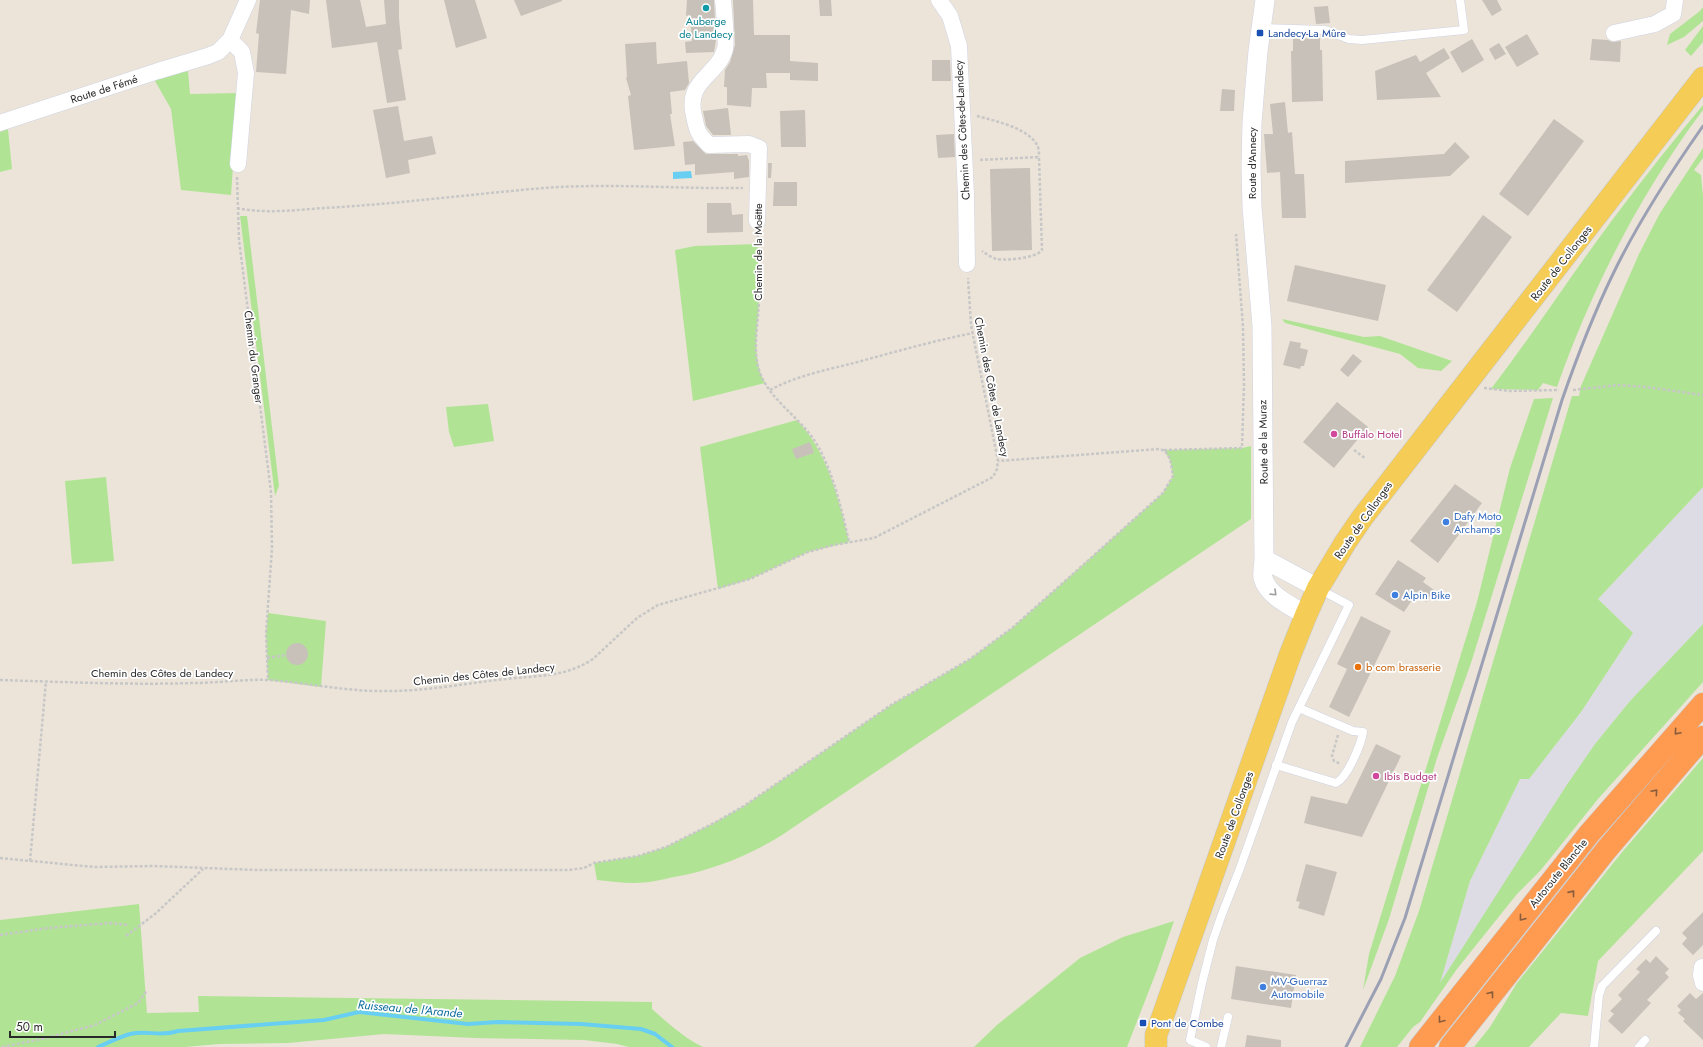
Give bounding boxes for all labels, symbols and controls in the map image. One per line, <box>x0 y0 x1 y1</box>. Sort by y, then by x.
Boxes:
marker: Auberge de Landecy <box>701 3 711 13</box>
place label: Auberge de Landecy <box>679 13 733 42</box>
place label: Landecy-La Mûre <box>1268 25 1346 41</box>
marker: Landecy-La Mûre <box>1255 28 1265 38</box>
street label: Chemin des Côtes-de-Landecy <box>950 60 974 200</box>
street label: Route de Fémé <box>68 70 140 107</box>
street label: Route d'Annecy <box>1244 127 1260 199</box>
street label: Chemin de la Moëtte <box>750 203 766 301</box>
street label: Route de Collonges <box>1527 222 1596 304</box>
street label: Chemin du Granger <box>240 309 268 405</box>
street label: Chemin des Côtes de Landecy <box>971 316 1013 458</box>
street label: Route de la Muraz <box>1254 400 1272 484</box>
place label: Buffalo Hotel <box>1342 426 1402 442</box>
marker: Buffalo Hotel <box>1329 429 1339 439</box>
street label: Route de Collonges <box>1330 477 1396 562</box>
place label: Dafy Moto Archamps <box>1454 508 1502 537</box>
marker: Dafy Moto Archamps <box>1441 517 1451 527</box>
place label: Alpin Bike <box>1403 587 1451 603</box>
one-way arrow <box>1269 588 1277 596</box>
marker: Alpin Bike <box>1390 590 1400 600</box>
street label: Chemin des Côtes de Landecy <box>413 659 556 689</box>
place label: b com brasserie <box>1366 659 1441 675</box>
marker: b com brasserie <box>1353 662 1363 672</box>
street label: Chemin des Côtes de Landecy <box>91 665 233 681</box>
one-way arrow <box>1674 728 1681 735</box>
place label: Ibis Budget <box>1384 768 1437 784</box>
street label: Route de Collonges <box>1211 769 1257 861</box>
marker: Ibis Budget <box>1371 771 1381 781</box>
one-way arrow <box>1650 789 1657 797</box>
street label: Autoroute Blanche <box>1525 835 1591 911</box>
one-way arrow <box>1568 890 1575 897</box>
one-way arrow <box>1519 914 1526 921</box>
place label: MV-Guerraz Automobile <box>1271 973 1327 1002</box>
marker: MV-Guerraz Automobile <box>1258 982 1268 992</box>
one-way arrow <box>1487 992 1494 999</box>
water label: Ruisseau de l'Arande <box>357 995 463 1023</box>
scale bar <box>10 1013 115 1039</box>
place label: Pont de Combe <box>1151 1015 1224 1031</box>
one-way arrow <box>1439 1016 1446 1023</box>
text: 50 m <box>16 1018 43 1036</box>
marker: Pont de Combe <box>1138 1018 1148 1028</box>

